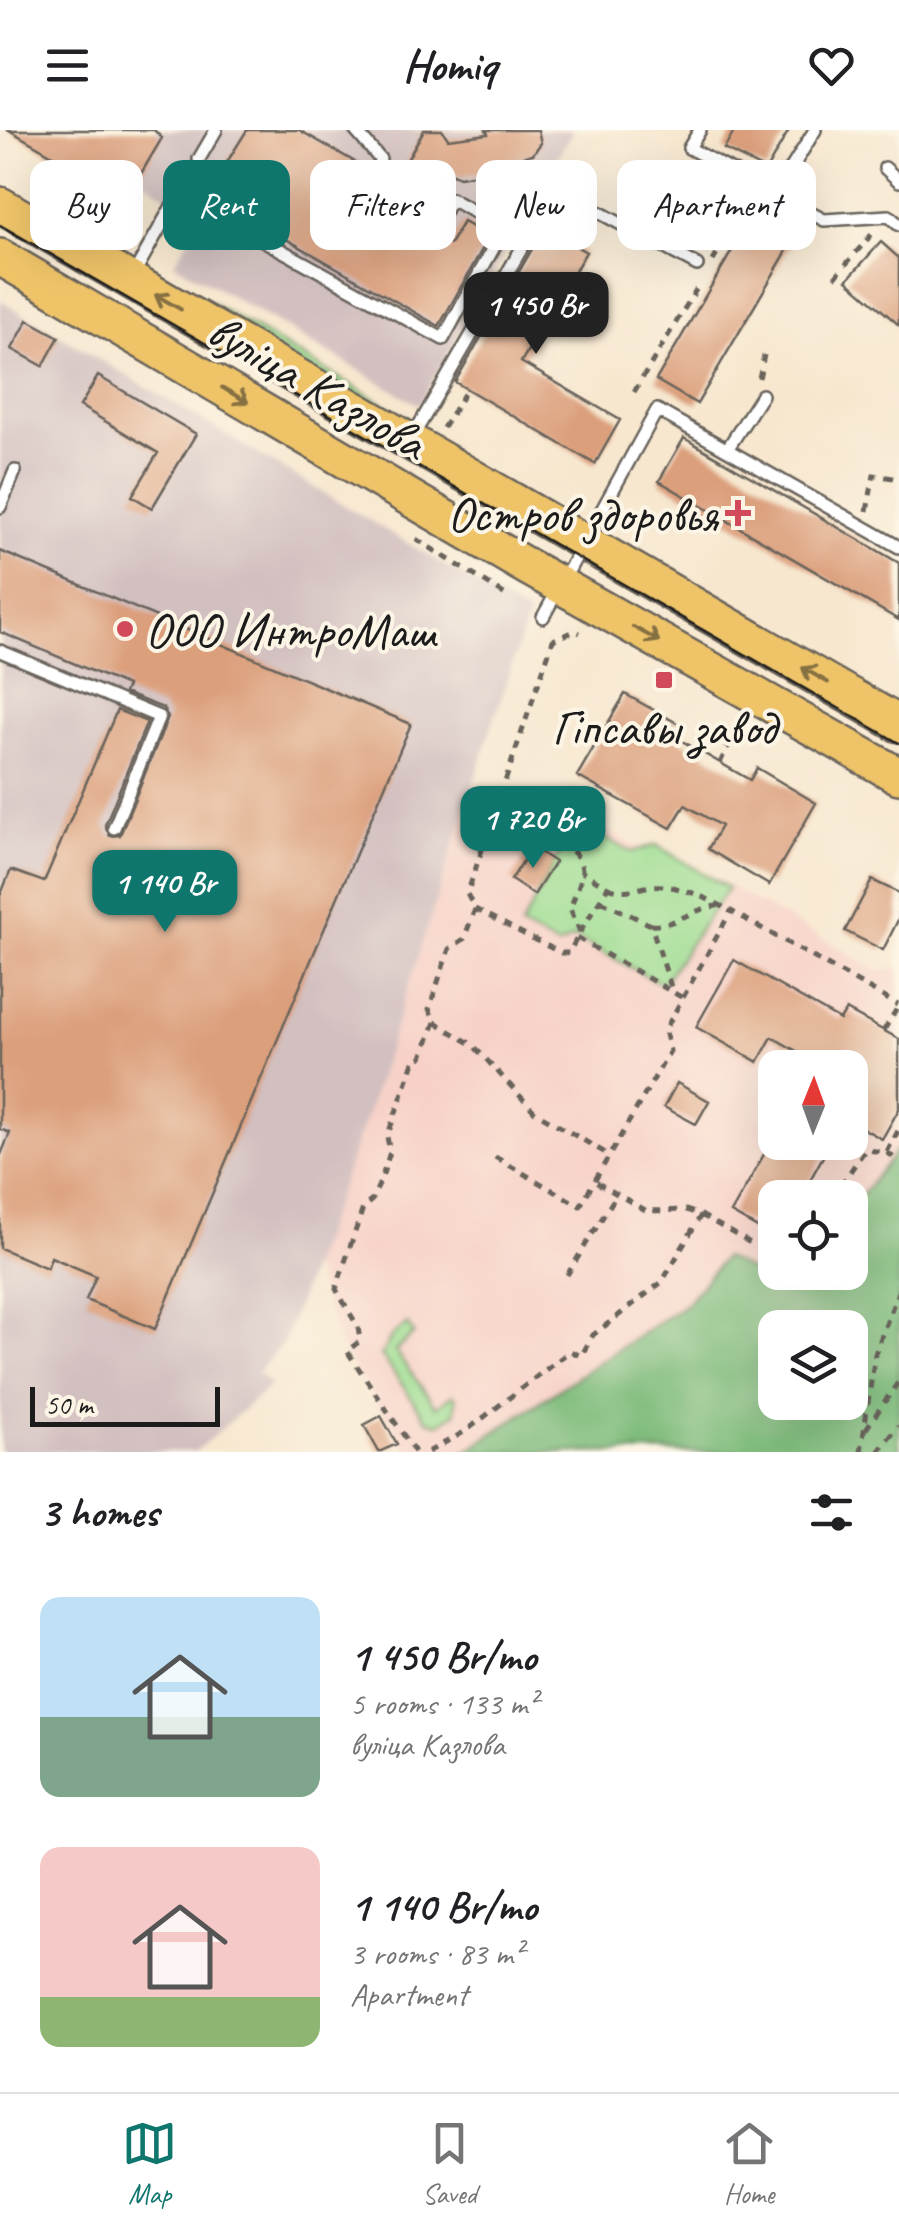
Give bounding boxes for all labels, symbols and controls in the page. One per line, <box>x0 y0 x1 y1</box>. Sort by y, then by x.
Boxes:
text: Homiq <box>403 37 496 94</box>
icon: menu <box>40 38 95 93</box>
icon: heart <box>804 38 859 93</box>
chip: Buy <box>30 160 143 250</box>
chip: Rent <box>163 160 290 250</box>
chip: Filters <box>310 160 456 250</box>
chip: New <box>476 160 597 250</box>
chip: Apartment <box>617 160 816 250</box>
pin: 1 450 Br <box>433 272 639 357</box>
text: 1 450 Br <box>486 284 586 325</box>
one-way arrow <box>154 292 183 312</box>
street label: вуліца Казлова <box>197 299 440 476</box>
one-way arrow <box>220 385 249 405</box>
place label: Остров здоровья <box>447 483 720 546</box>
marker: Остров здоровья <box>727 502 749 524</box>
place label: ООО ИнтроМаш <box>145 599 438 662</box>
marker: ООО ИнтроМаш <box>114 618 136 640</box>
one-way arrow <box>631 625 661 645</box>
one-way arrow <box>800 664 830 684</box>
marker: Гіпсавы завод <box>653 669 675 691</box>
place label: Гіпсавы завод <box>552 696 782 759</box>
pin: 1 720 Br <box>430 786 636 871</box>
text: 1 720 Br <box>482 798 584 839</box>
pin: 1 140 Br <box>62 850 268 935</box>
text: 1 140 Br <box>114 862 216 903</box>
north arrow <box>758 1050 868 1160</box>
map controls <box>758 1050 868 1420</box>
button: locate <box>758 1180 868 1290</box>
button: layers <box>758 1310 868 1420</box>
scale bar <box>30 1382 220 1426</box>
text: 50 m <box>45 1387 93 1422</box>
icon: filters <box>804 1485 859 1540</box>
text: 3 homes <box>40 1486 159 1539</box>
text: 1 450 Br/mo <box>350 1630 536 1683</box>
icon: home <box>120 1637 240 1757</box>
text: 5 rooms · 133 m² <box>350 1683 537 1724</box>
text: вуліца Казлова <box>350 1724 505 1765</box>
text: 1 140 Br/mo <box>350 1880 537 1933</box>
icon: home <box>120 1887 240 2007</box>
text: 3 rooms · 83 m² <box>350 1933 523 1974</box>
text: Apartment <box>350 1974 468 2015</box>
tab: Map <box>122 2116 177 2211</box>
tab: Saved <box>422 2116 477 2211</box>
tab: Home <box>722 2116 777 2211</box>

